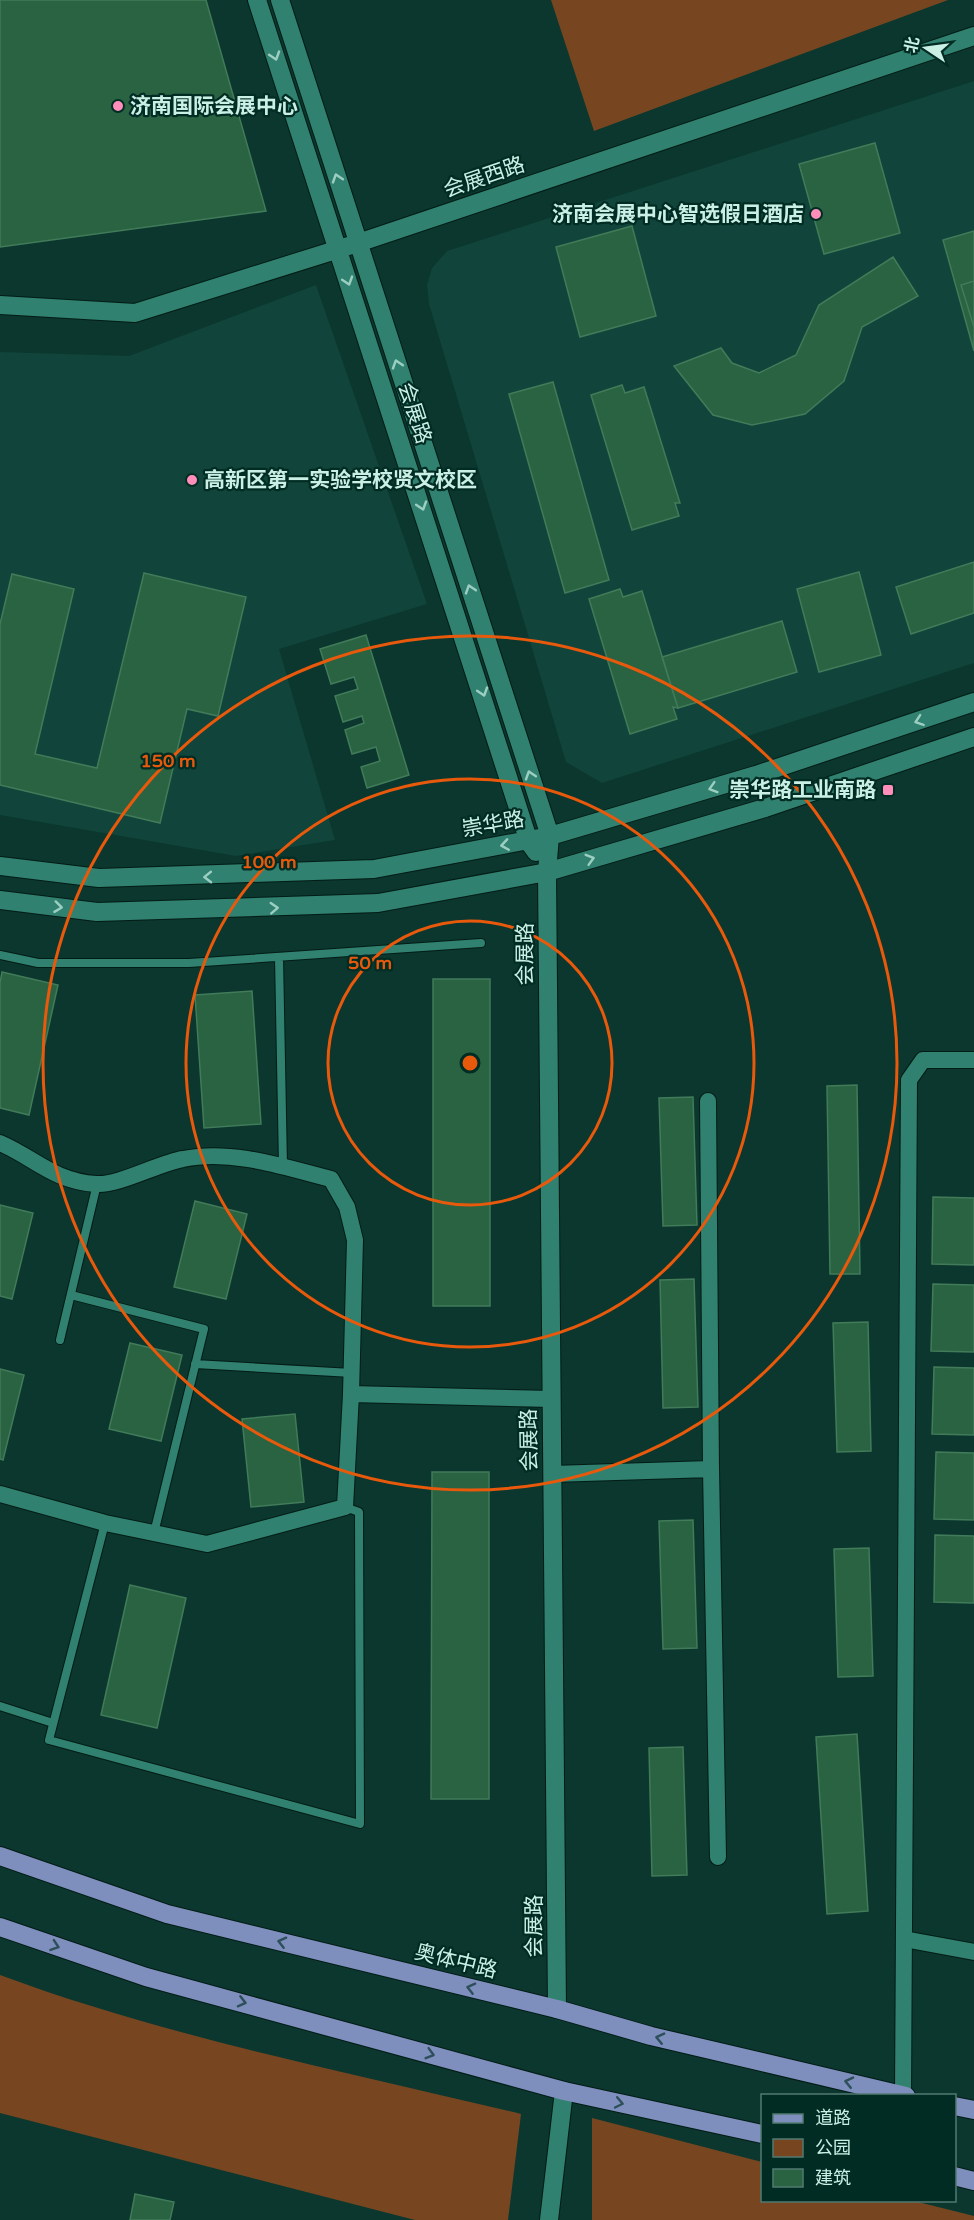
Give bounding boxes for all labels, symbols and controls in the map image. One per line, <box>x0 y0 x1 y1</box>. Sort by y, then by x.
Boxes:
north arrow <box>896 18 956 78</box>
text: 北 <box>901 35 924 55</box>
one-way arrow <box>268 50 280 61</box>
place label: 济南国际会展中心 <box>130 94 298 119</box>
marker: 济南国际会展中心 <box>111 99 125 113</box>
street label: 会展西路 <box>440 152 528 203</box>
one-way arrow <box>332 173 344 184</box>
place label: 济南会展中心智选假日酒店 <box>552 202 804 227</box>
marker: 济南会展中心智选假日酒店 <box>809 207 823 221</box>
one-way arrow <box>340 275 353 286</box>
one-way arrow <box>392 359 404 370</box>
street label: 会展路 <box>393 379 436 447</box>
place label: 高新区第一实验学校贤文校区 <box>204 468 477 493</box>
marker: 高新区第一实验学校贤文校区 <box>185 473 199 487</box>
one-way arrow <box>414 500 427 511</box>
one-way arrow <box>465 584 477 595</box>
one-way arrow <box>475 686 488 697</box>
one-way arrow <box>914 713 924 726</box>
text: 150 m <box>140 750 196 772</box>
one-way arrow <box>525 770 537 781</box>
place label: 崇华路工业南路 <box>729 778 876 803</box>
one-way arrow <box>708 781 719 793</box>
marker: 崇华路工业南路 <box>881 783 895 797</box>
street label: 崇华路 <box>460 807 526 842</box>
one-way arrow <box>501 838 510 850</box>
text: 100 m <box>241 851 297 873</box>
one-way arrow <box>584 854 595 866</box>
one-way arrow <box>203 870 212 883</box>
one-way arrow <box>53 901 63 913</box>
one-way arrow <box>269 901 278 914</box>
street label: 会展路 <box>513 923 538 986</box>
text: 50 m <box>348 952 392 974</box>
centre of rings <box>460 1053 480 1073</box>
street label: 会展路 <box>516 1408 543 1472</box>
street label: 会展路 <box>522 1895 547 1958</box>
one-way arrow <box>277 1936 287 1949</box>
one-way arrow <box>49 1939 60 1952</box>
street label: 奥体中路 <box>412 1939 500 1984</box>
one-way arrow <box>466 1982 476 1995</box>
one-way arrow <box>237 1994 247 2007</box>
one-way arrow <box>655 2032 665 2045</box>
one-way arrow <box>424 2047 435 2059</box>
one-way arrow <box>845 2077 855 2090</box>
legend <box>761 2094 956 2202</box>
one-way arrow <box>613 2096 623 2109</box>
text: 道路 <box>815 2107 851 2129</box>
text: 公园 <box>815 2137 851 2159</box>
text: 建筑 <box>815 2167 851 2189</box>

